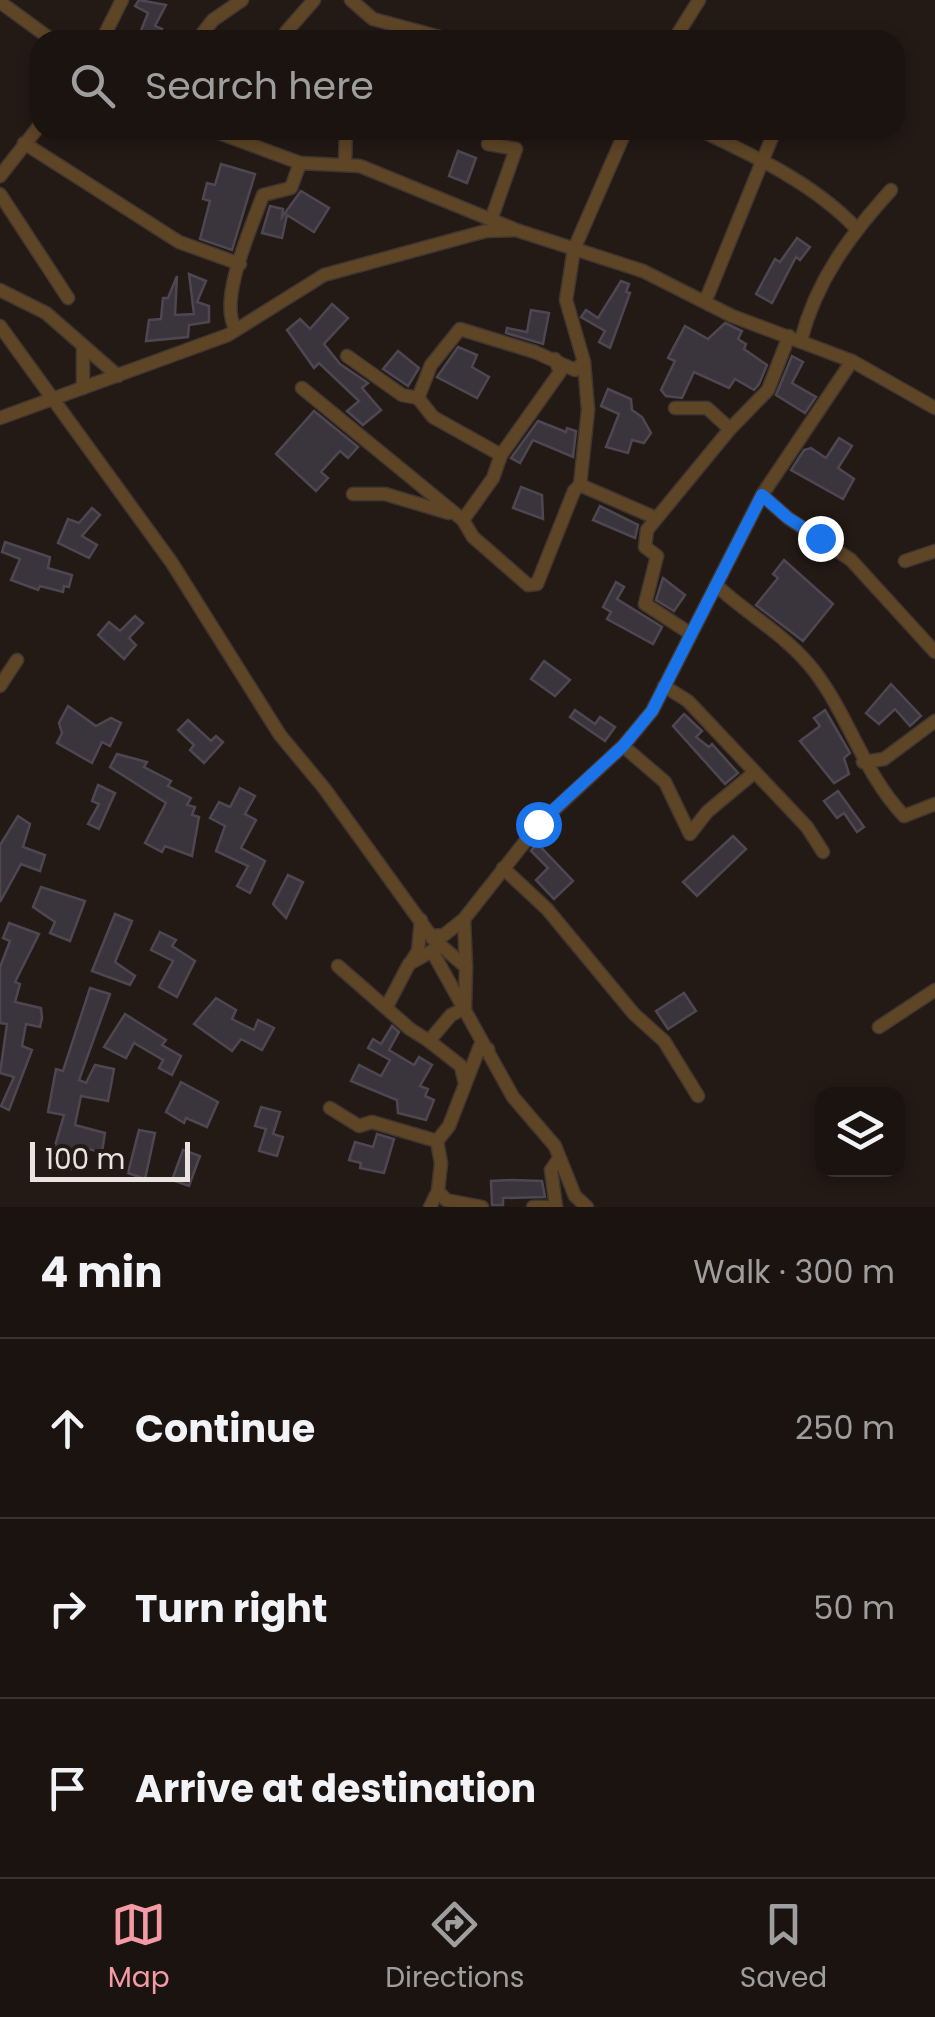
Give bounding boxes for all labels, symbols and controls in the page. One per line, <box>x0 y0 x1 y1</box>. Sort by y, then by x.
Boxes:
search box <box>30 30 905 140</box>
icon: search <box>65 58 120 113</box>
text: Search here <box>145 59 374 112</box>
route end <box>798 516 844 562</box>
route start <box>516 802 562 848</box>
map controls <box>815 1087 905 1177</box>
button: layers <box>815 1087 905 1177</box>
scale bar <box>30 1137 190 1182</box>
text: 100 m <box>45 1140 125 1179</box>
text: 4 min <box>40 1243 163 1302</box>
text: Walk · 300 m <box>693 1249 895 1294</box>
icon: ahead <box>40 1401 95 1456</box>
text: Continue <box>135 1402 315 1455</box>
text: 250 m <box>795 1405 895 1450</box>
icon: right <box>40 1581 95 1636</box>
text: Turn right <box>135 1582 327 1635</box>
text: 50 m <box>813 1585 895 1630</box>
icon: arrive <box>40 1761 95 1816</box>
text: Arrive at destination <box>135 1762 536 1815</box>
tab: Map <box>108 1897 170 1999</box>
tab: Directions <box>385 1897 524 1999</box>
tab: Saved <box>740 1897 827 1999</box>

